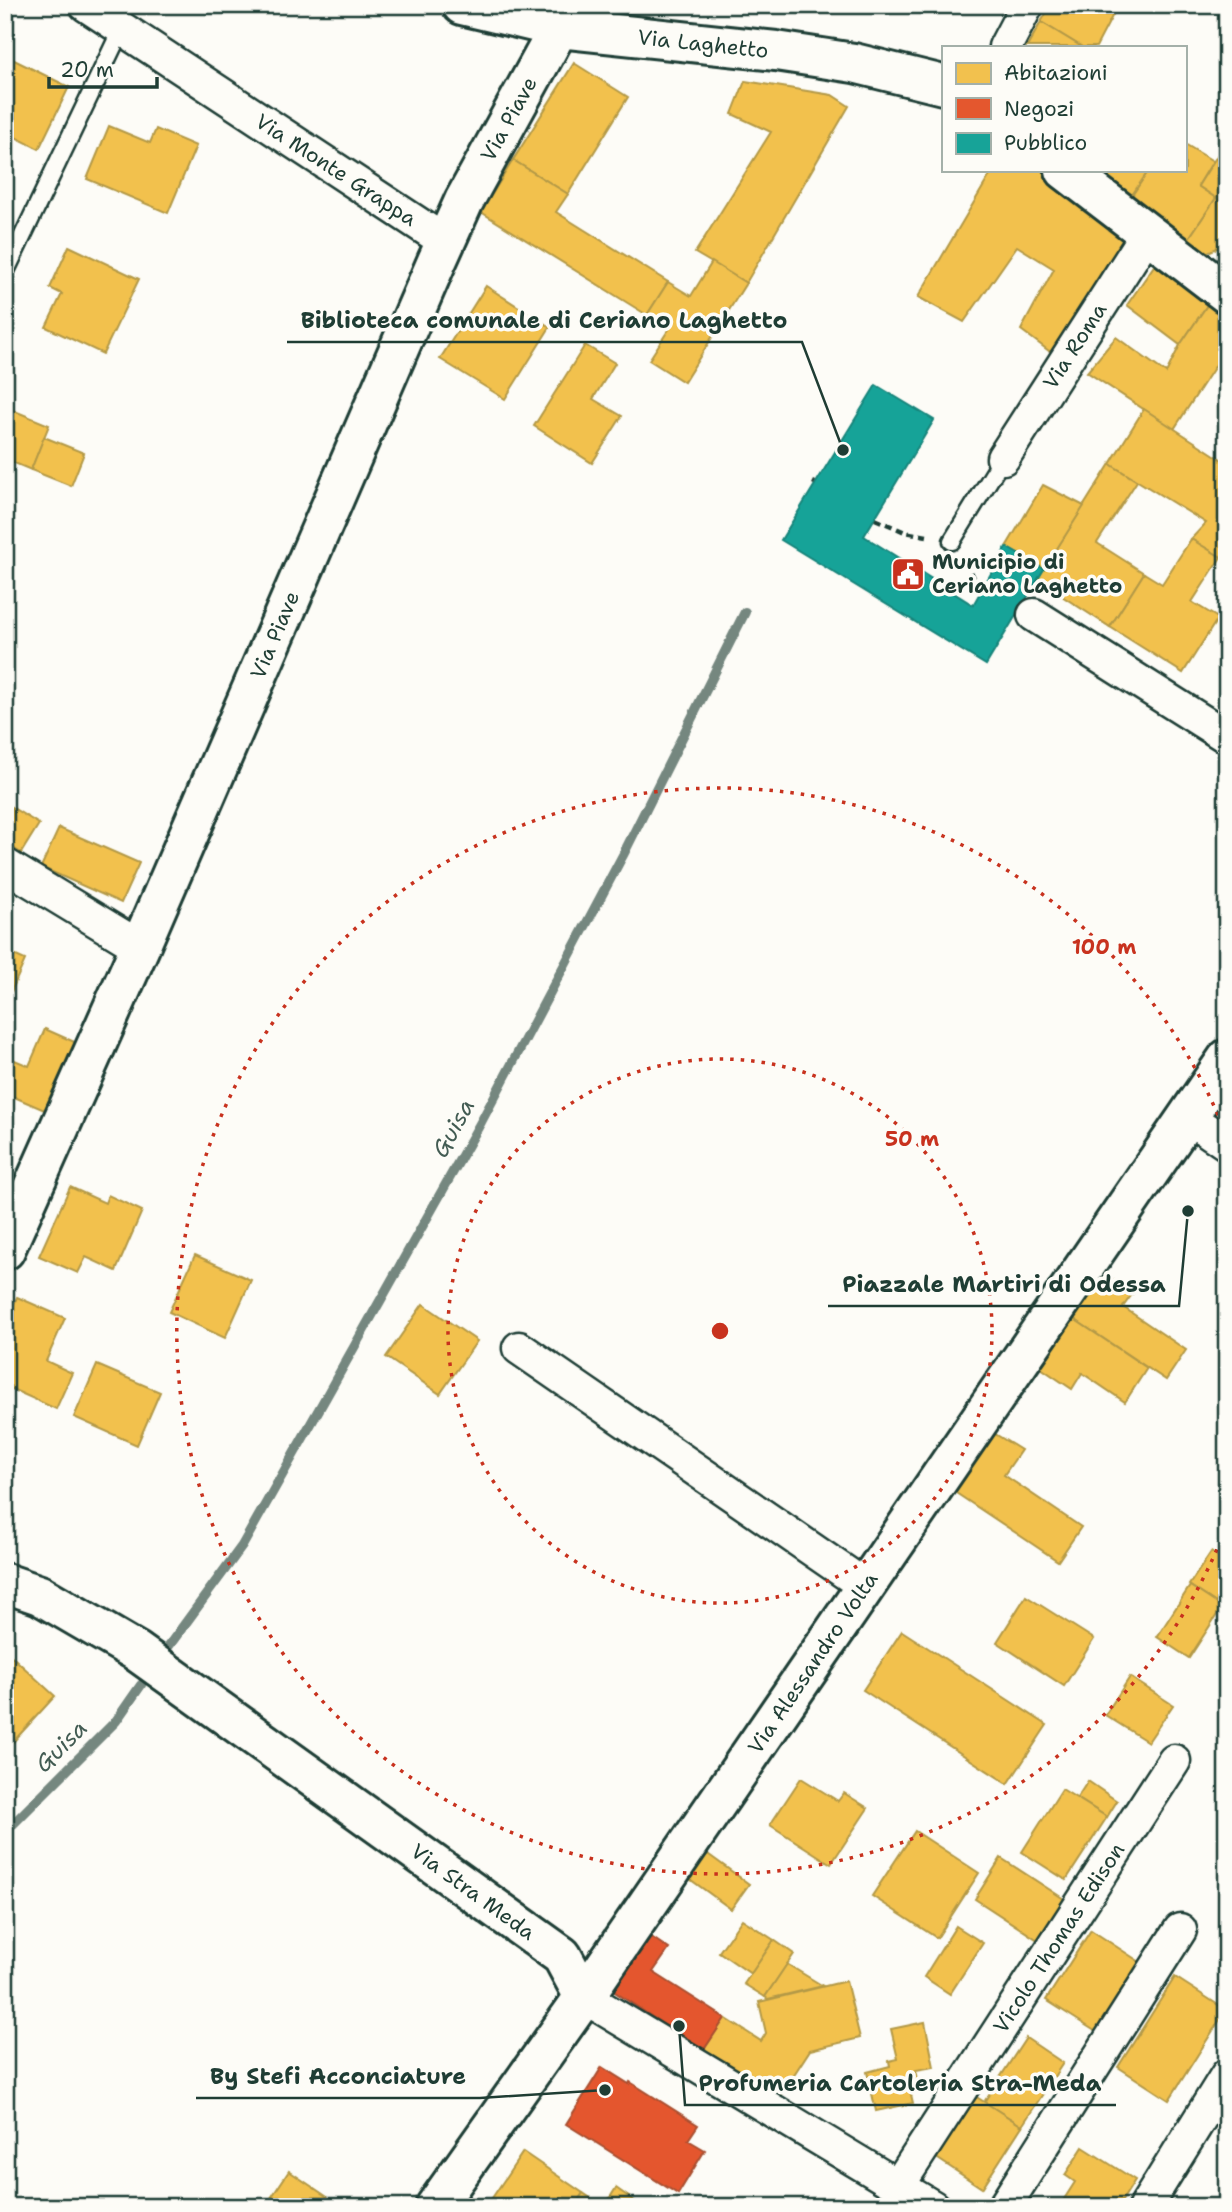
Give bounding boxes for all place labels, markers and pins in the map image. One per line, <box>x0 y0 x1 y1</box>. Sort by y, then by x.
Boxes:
callout: Biblioteca comunale di Ceriano Laghetto <box>287 298 802 342</box>
place label: Municipio di Ceriano Laghetto <box>932 548 1122 600</box>
public building icon: Municipio di Ceriano Laghetto <box>889 555 927 593</box>
callout: Piazzale Martiri di Odessa <box>828 1262 1179 1306</box>
centre of rings <box>708 1319 732 1343</box>
callout: By Stefi Acconciature <box>196 2054 480 2098</box>
callout: Profumeria Cartoleria Stra-Meda <box>685 2061 1116 2105</box>

